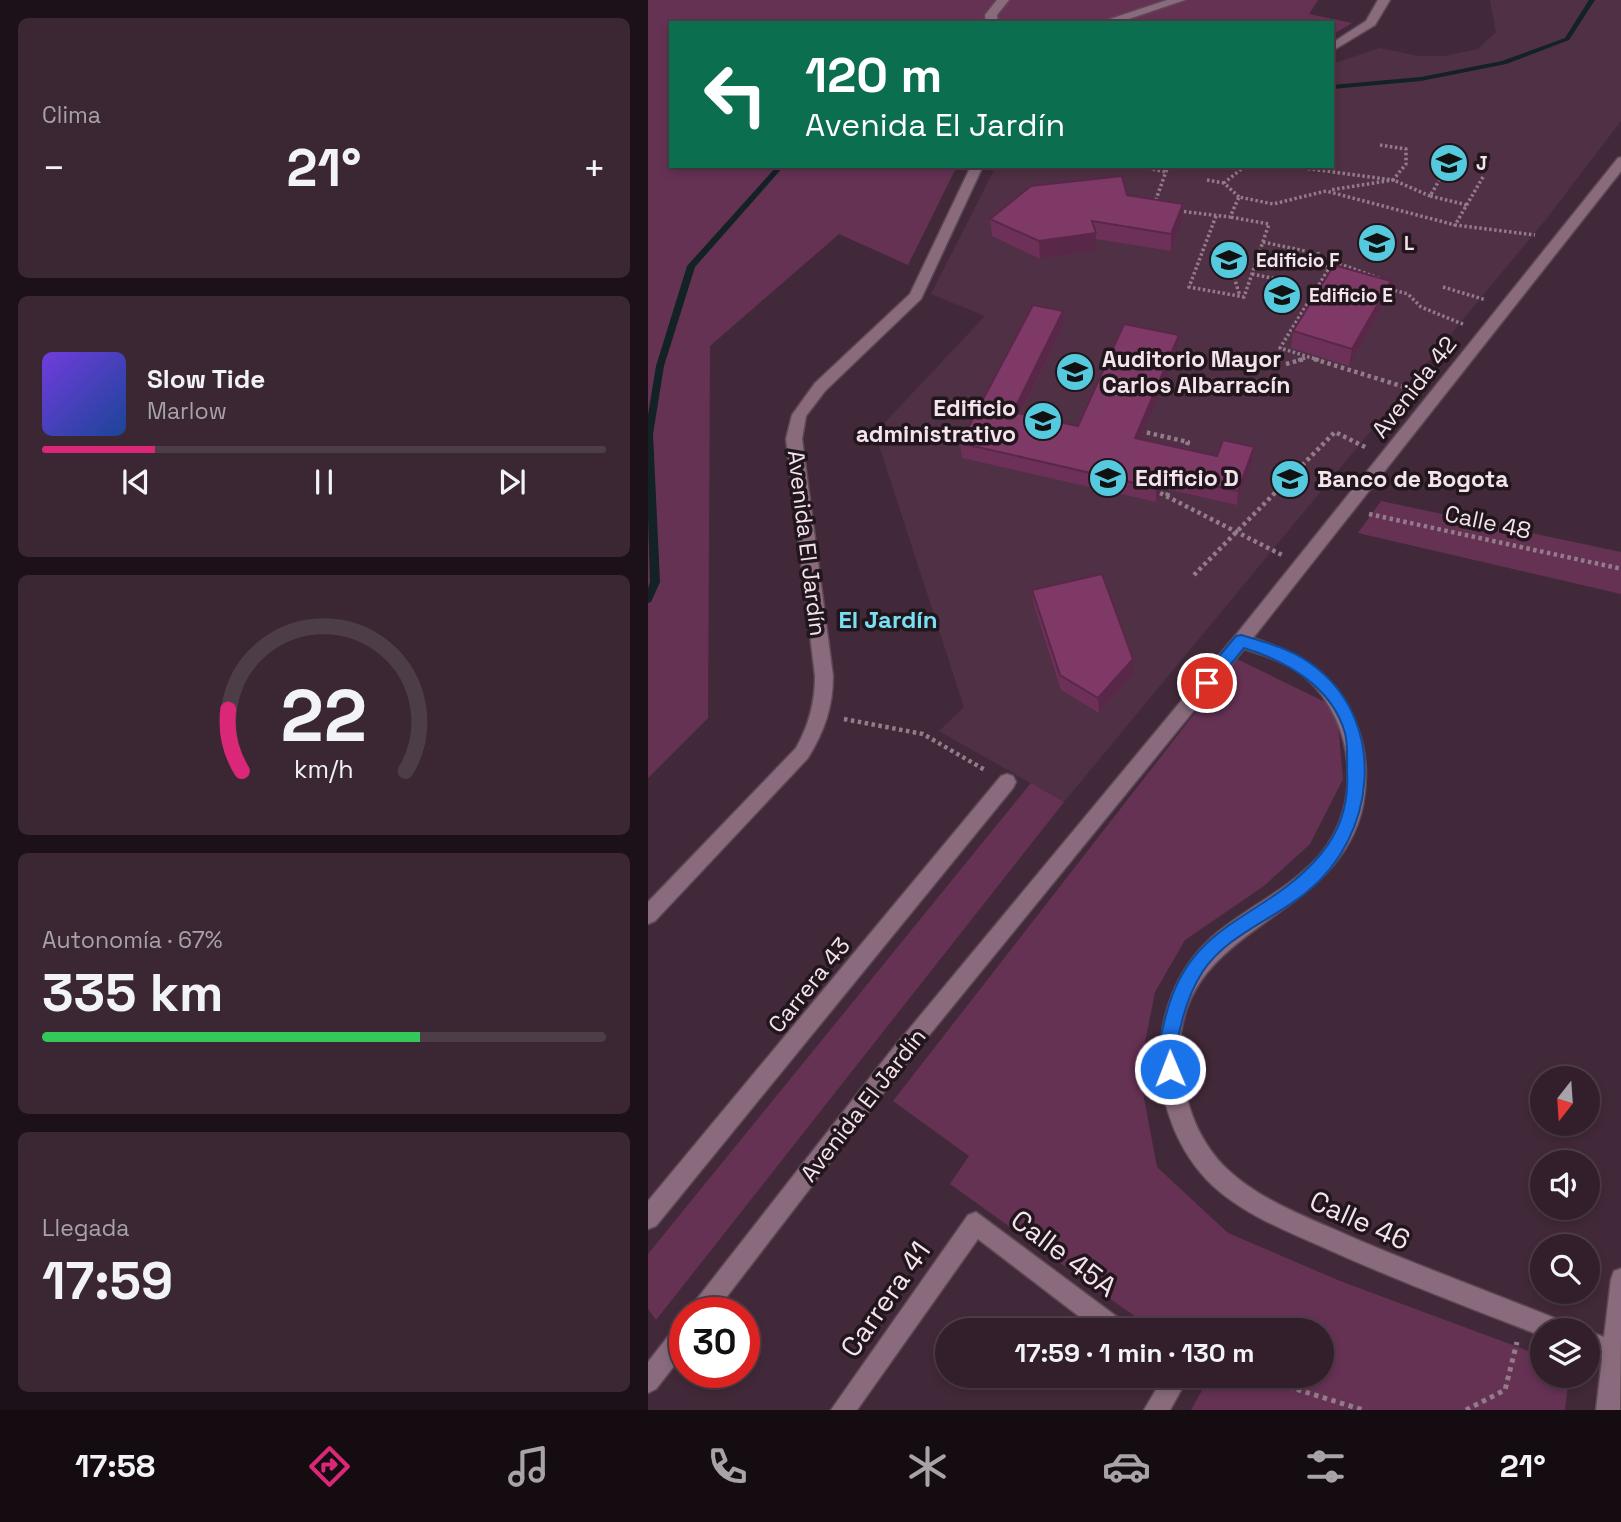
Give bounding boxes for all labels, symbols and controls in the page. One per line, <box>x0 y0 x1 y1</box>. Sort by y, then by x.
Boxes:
text: 120 m <box>805 44 942 106</box>
icon: left <box>690 49 781 140</box>
text: Clima <box>42 100 101 130</box>
text: Avenida El Jardín <box>805 105 1065 145</box>
text: 21° <box>287 135 361 201</box>
school or university icon: J <box>1428 142 1470 184</box>
text: − <box>42 144 66 192</box>
text: + <box>582 144 606 192</box>
place label: J <box>1476 151 1488 176</box>
school or university icon: L <box>1356 222 1398 264</box>
place label: L <box>1404 231 1414 256</box>
school or university icon: Edificio F <box>1208 239 1250 281</box>
place label: Edificio F <box>1256 248 1339 273</box>
school or university icon: Edificio E <box>1261 274 1303 316</box>
place label: Edificio E <box>1309 283 1393 308</box>
street label: Avenida 42 <box>1365 330 1463 444</box>
place label: Auditorio Mayor Carlos Albarracín <box>1102 344 1290 400</box>
school or university icon: Auditorio Mayor Carlos Albarracín <box>1054 351 1096 393</box>
text: Slow Tide <box>147 362 265 396</box>
place label: Edificio administrativo <box>856 393 1016 449</box>
text: Marlow <box>147 396 227 426</box>
school or university icon: Edificio administrativo <box>1022 400 1064 442</box>
street label: Avenida El Jardín <box>781 448 833 638</box>
school or university icon: Edificio D <box>1087 457 1129 499</box>
school or university icon: Banco de Bogota <box>1269 458 1311 500</box>
icon: previous <box>117 463 155 501</box>
icon: pause <box>305 463 343 501</box>
icon: next <box>493 463 531 501</box>
place label: Edificio D <box>1135 463 1239 493</box>
place label: Banco de Bogota <box>1317 464 1508 494</box>
street label: Calle 48 <box>1442 498 1534 546</box>
district label: El Jardín <box>838 604 938 635</box>
pin <box>1177 653 1237 713</box>
icon: arrive <box>1188 664 1226 702</box>
text: 22 <box>281 669 367 762</box>
text: km/h <box>294 753 354 785</box>
text: Autonomía · 67% <box>42 925 223 955</box>
street label: Carrera 43 <box>761 931 857 1039</box>
text: 335 km <box>42 960 223 1026</box>
street label: Avenida El Jardín <box>794 1022 932 1188</box>
position arrow <box>1133 1032 1207 1106</box>
north arrow <box>1530 1066 1600 1136</box>
map controls <box>1530 1066 1600 1388</box>
button: sound <box>1530 1150 1600 1220</box>
street label: Calle 46 <box>1304 1182 1416 1258</box>
street label: Calle 45A <box>1004 1201 1124 1305</box>
text: Llegada <box>42 1213 130 1243</box>
street label: Carrera 41 <box>832 1234 938 1364</box>
button: search <box>1530 1234 1600 1304</box>
text: 17:59 <box>42 1248 173 1314</box>
speed limit sign: 30 <box>669 1297 760 1388</box>
button: layers <box>1530 1318 1600 1388</box>
text: 17:59 · 1 min · 130 m <box>1014 1336 1255 1370</box>
icon: directions <box>305 1442 354 1491</box>
icon: music <box>504 1442 553 1491</box>
icon: phone <box>703 1442 752 1491</box>
icon: climate <box>903 1442 952 1491</box>
icon: car <box>1102 1442 1151 1491</box>
icon: filters <box>1301 1442 1350 1491</box>
text: 17:58 <box>75 1446 155 1486</box>
text: 21° <box>1500 1446 1546 1486</box>

